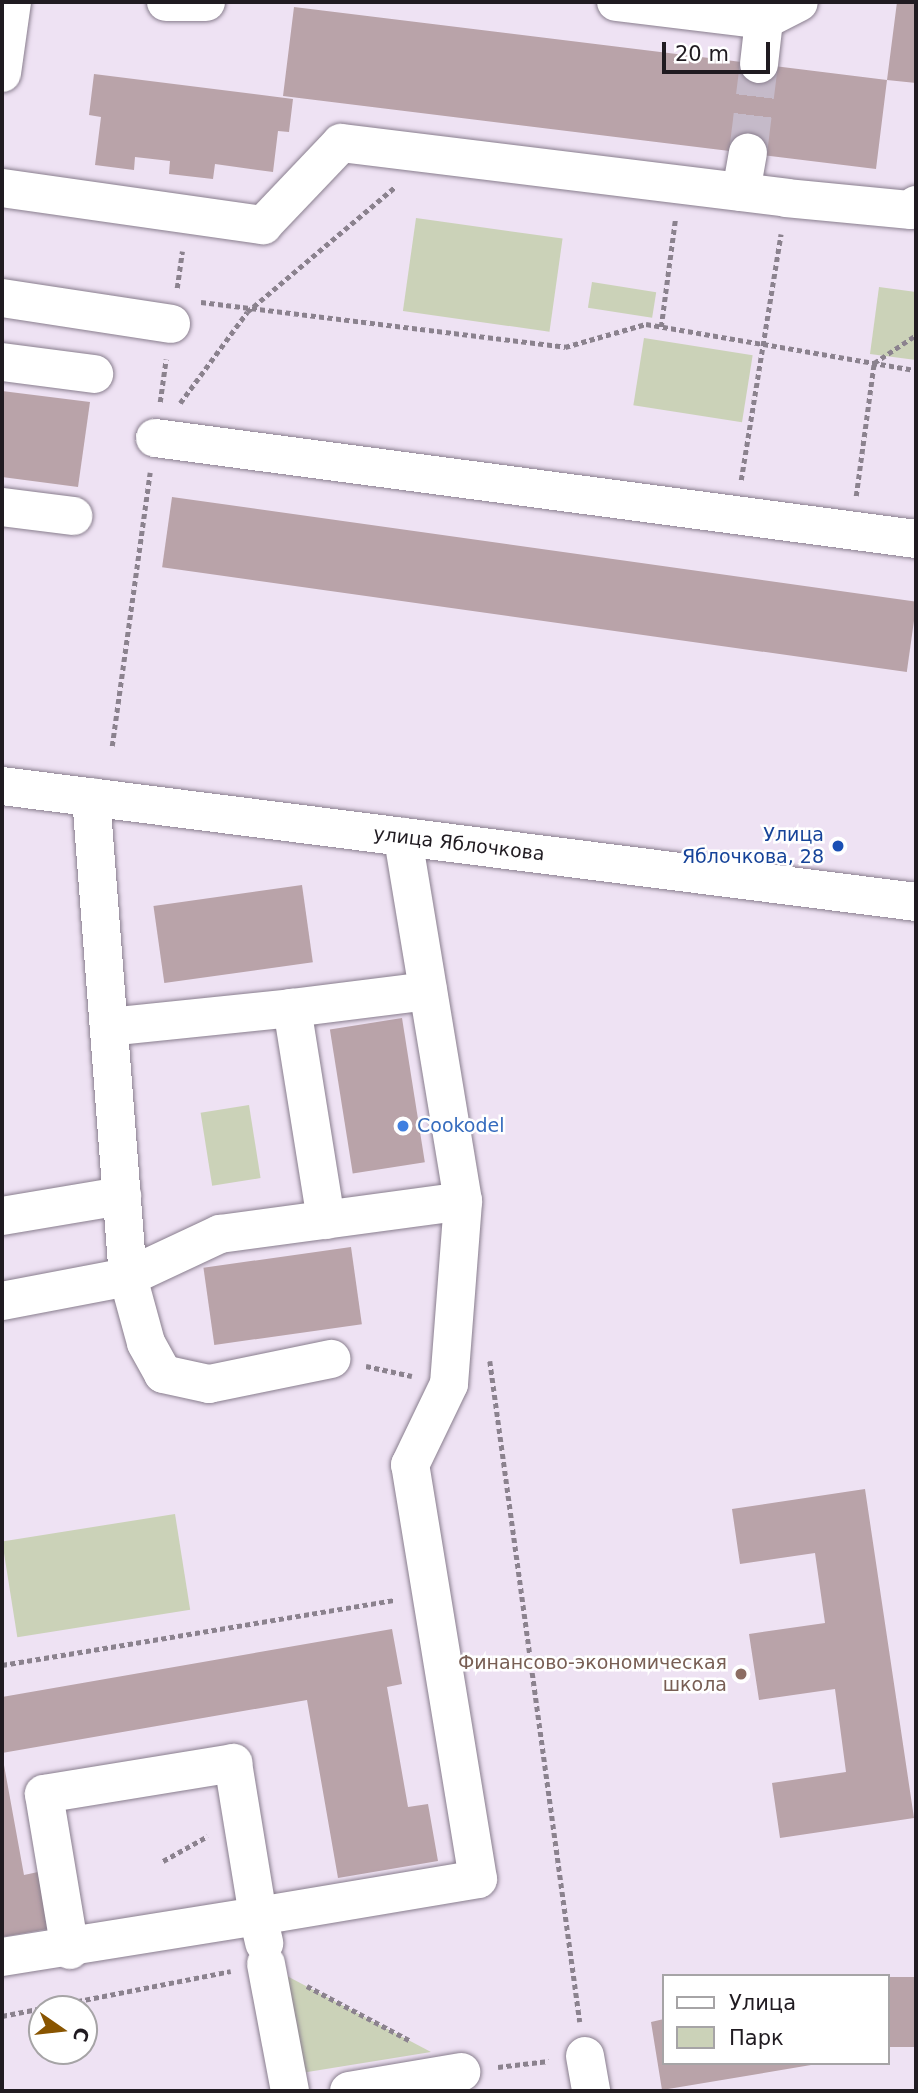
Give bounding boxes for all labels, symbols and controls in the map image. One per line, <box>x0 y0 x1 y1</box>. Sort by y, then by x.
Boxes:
scale bar <box>666 28 774 72</box>
text: 20 m <box>675 42 729 66</box>
street label: улица Яблочкова <box>372 822 546 866</box>
place label: Улица Яблочкова, 28 <box>682 824 824 868</box>
marker: Улица Яблочкова, 28 <box>830 838 846 854</box>
place label: Cookodel <box>417 1115 504 1137</box>
marker: Cookodel <box>395 1118 411 1134</box>
place label: Финансово-экономическая школа <box>458 1652 727 1696</box>
marker: Финансово-экономическая школа <box>733 1666 749 1682</box>
legend <box>662 1974 890 2065</box>
text: Улица <box>729 1991 796 2015</box>
north arrow <box>28 1995 98 2065</box>
text: С <box>69 2025 94 2044</box>
text: Парк <box>729 2026 784 2050</box>

